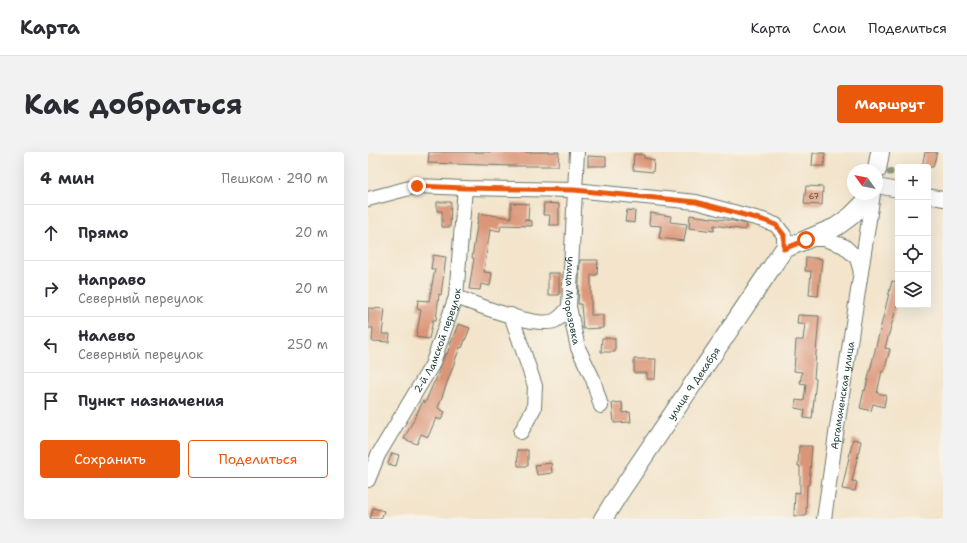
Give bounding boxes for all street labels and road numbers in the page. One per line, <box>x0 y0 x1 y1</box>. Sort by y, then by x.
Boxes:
street label: улица Морозовка <box>562 256 584 347</box>
street label: 2-й Ламской переулок <box>411 287 463 395</box>
street label: Аргамаченская улица <box>827 340 857 450</box>
street label: улица 9 Декабря <box>664 344 723 422</box>

